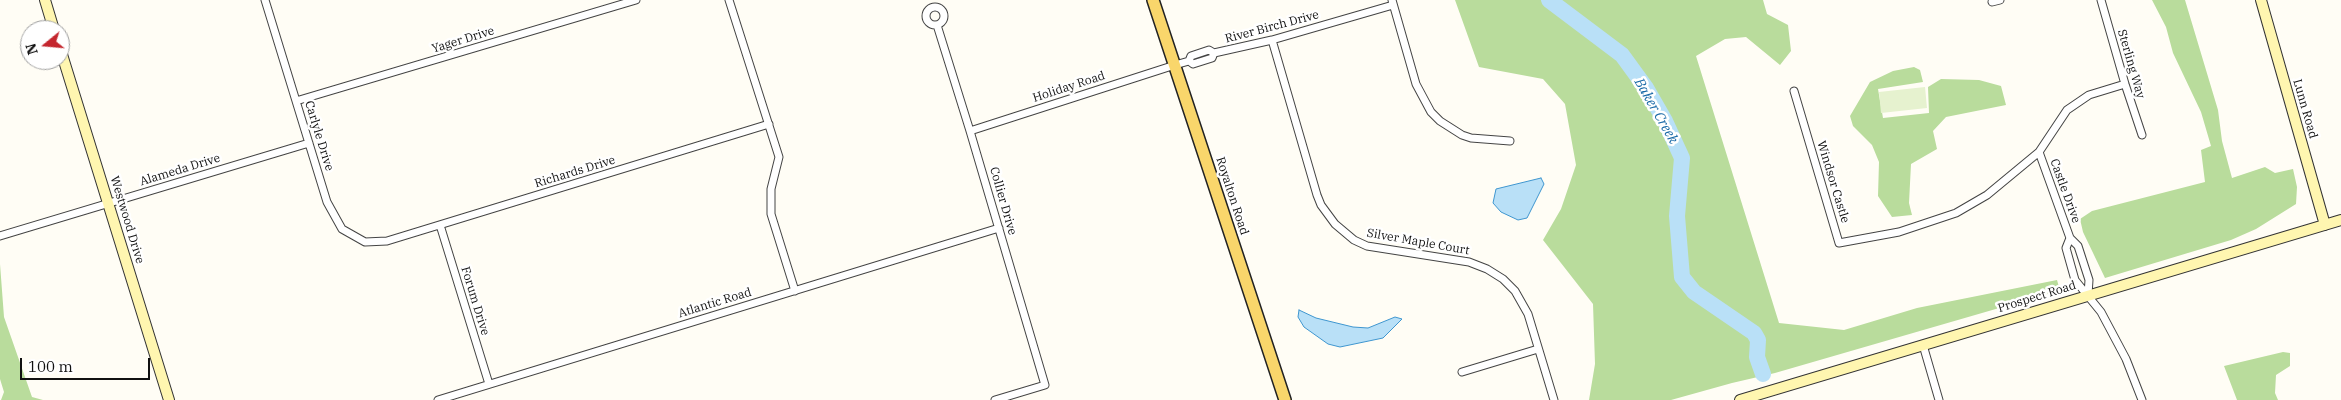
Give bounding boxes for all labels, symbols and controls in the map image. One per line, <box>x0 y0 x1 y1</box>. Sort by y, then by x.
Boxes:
street label: River Birch Drive <box>1224 8 1320 46</box>
north arrow <box>20 20 70 70</box>
street label: Yager Drive <box>430 24 496 56</box>
street label: Sterling Way <box>2114 28 2148 100</box>
text: N <box>21 41 42 57</box>
street label: Holiday Road <box>1031 69 1107 105</box>
water label: Baker Creek <box>1630 75 1682 147</box>
street label: Lunn Road <box>2290 78 2320 140</box>
street label: Carlyle Drive <box>301 99 337 173</box>
street label: Windsor Castle <box>1814 139 1852 225</box>
street label: Alameda Drive <box>138 151 222 189</box>
street label: Richards Drive <box>533 153 617 191</box>
street label: Royalton Road <box>1213 155 1251 237</box>
street label: Castle Drive <box>2047 157 2083 225</box>
street label: Collier Drive <box>986 165 1020 237</box>
street label: Westwood Drive <box>107 174 147 266</box>
street label: Silver Maple Court <box>1366 226 1470 258</box>
street label: Forum Drive <box>458 265 492 337</box>
street label: Prospect Road <box>1996 278 2078 316</box>
street label: Atlantic Road <box>677 285 753 321</box>
scale bar <box>22 348 152 380</box>
text: 100 m <box>28 357 73 376</box>

